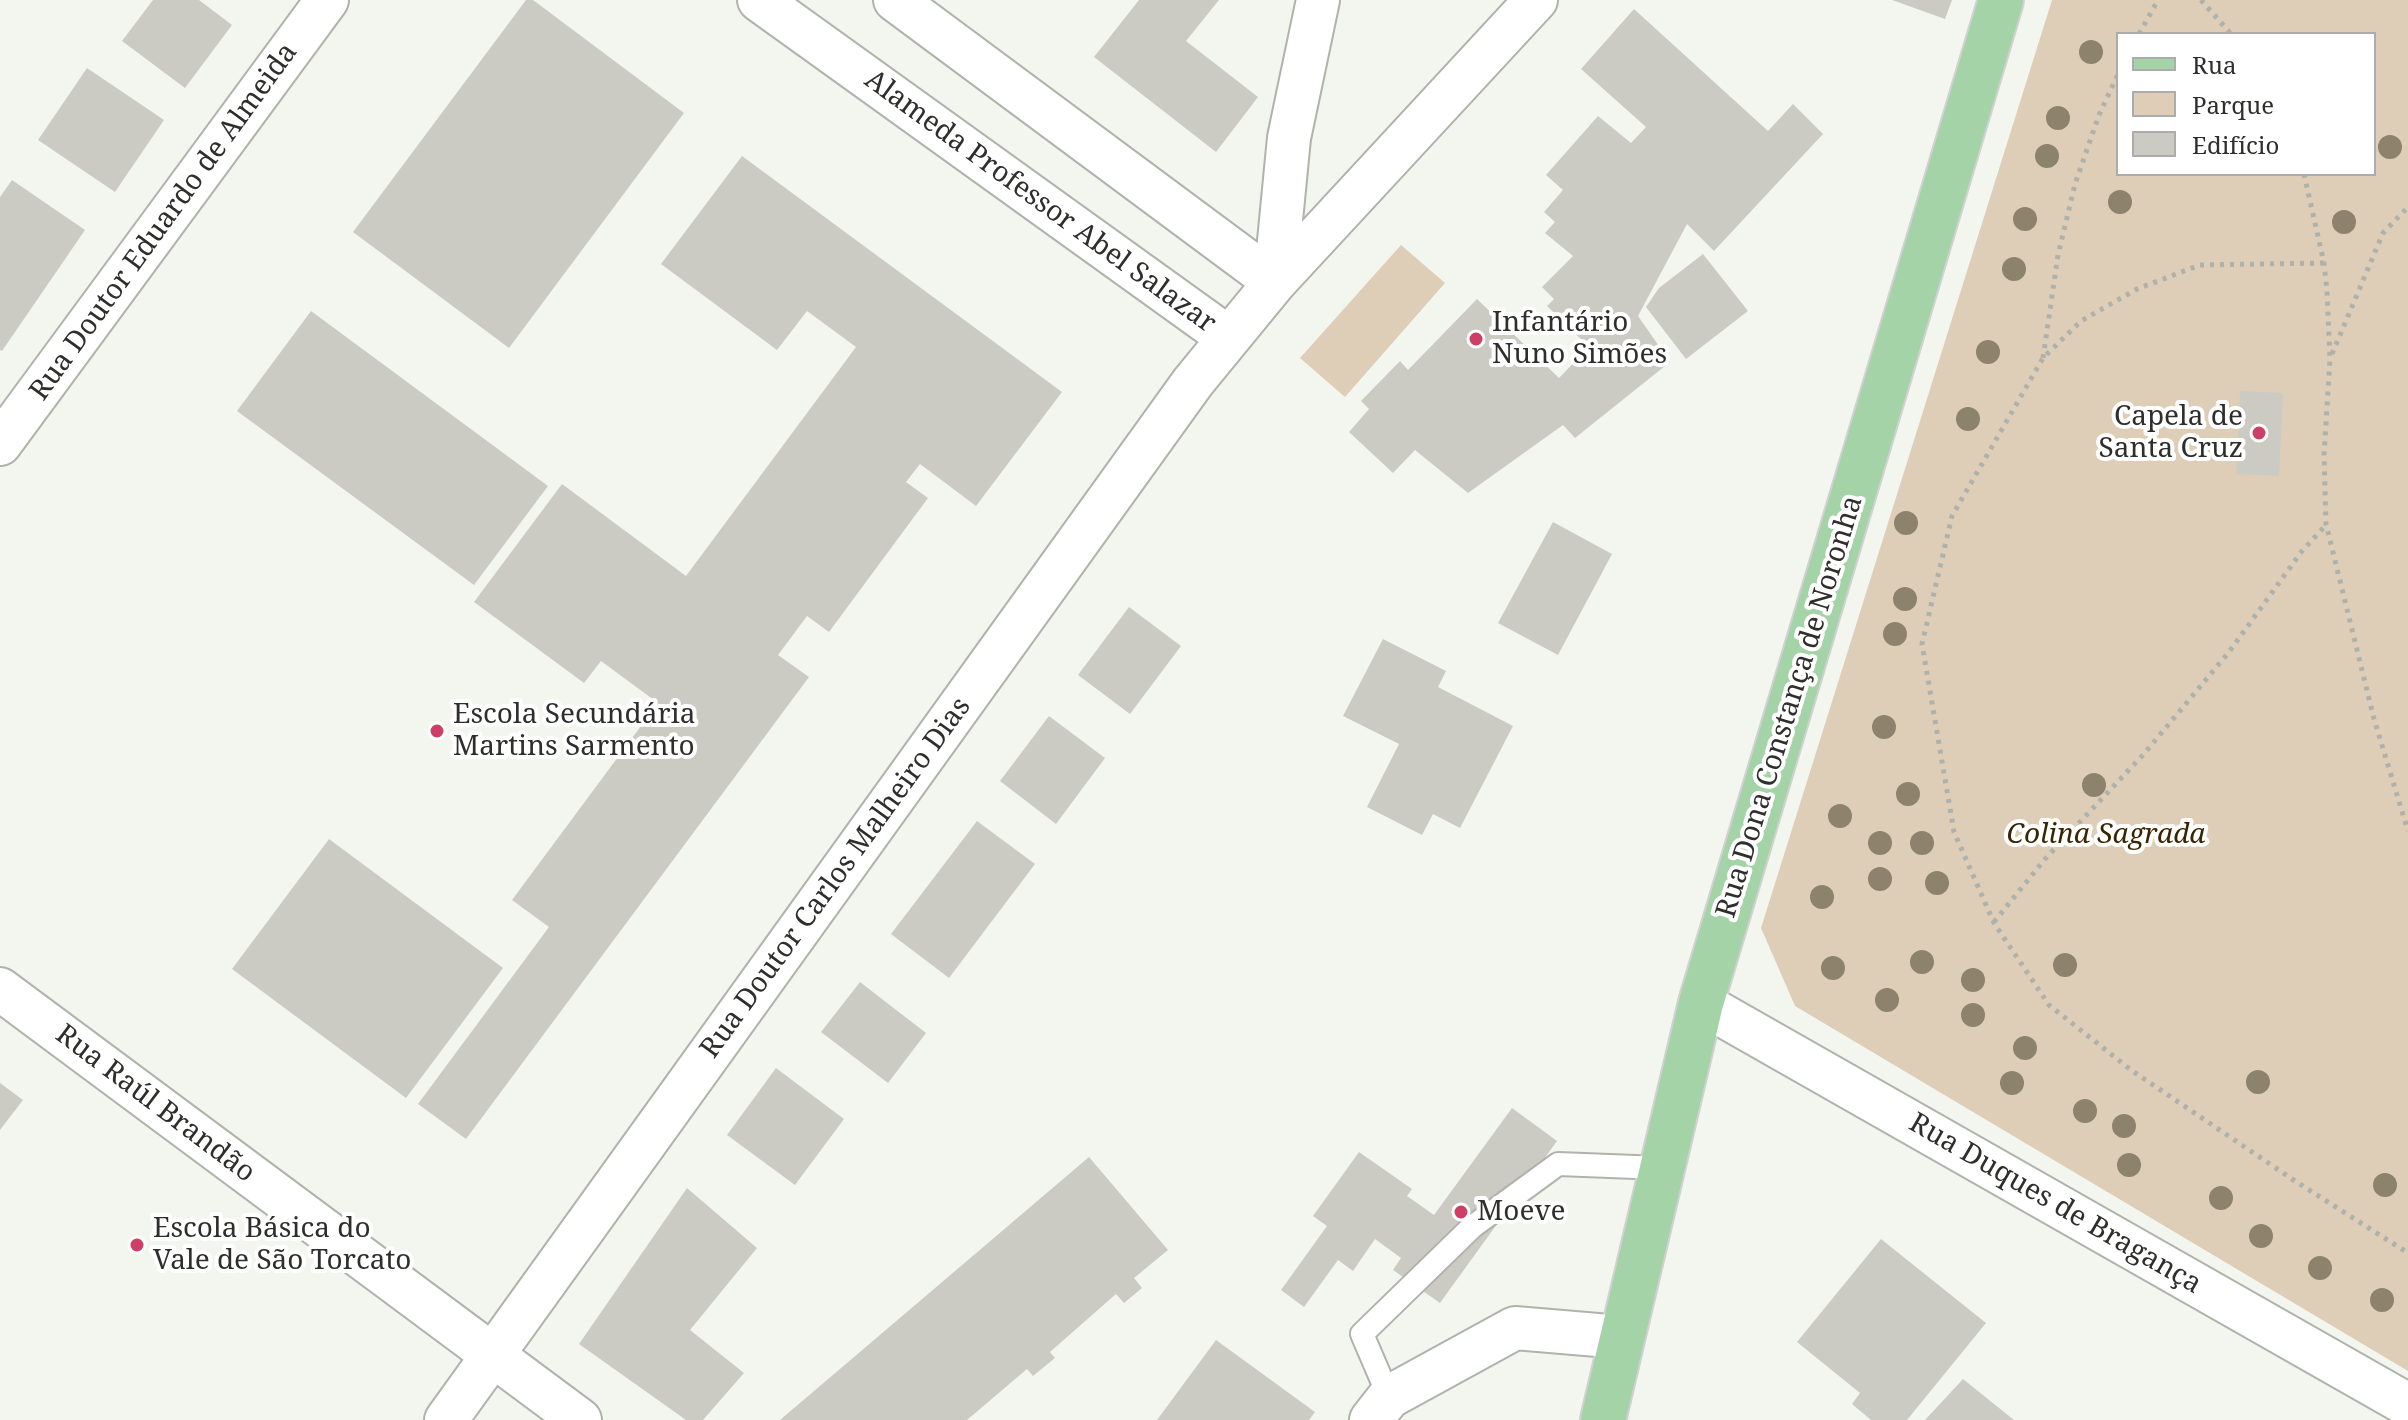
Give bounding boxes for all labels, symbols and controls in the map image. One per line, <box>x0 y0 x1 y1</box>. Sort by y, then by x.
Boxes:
legend <box>2116 32 2376 176</box>
street label: Rua Doutor Eduardo de Almeida <box>23 37 305 407</box>
text: Rua <box>2192 48 2237 81</box>
street label: Alameda Professor Abel Salazar <box>858 63 1222 341</box>
text: Parque <box>2192 88 2274 121</box>
text: Edifício <box>2192 128 2279 161</box>
place label: Infantário Nuno Simões <box>1492 306 1667 372</box>
marker: Infantário Nuno Simões <box>1467 330 1485 348</box>
place label: Capela de Santa Cruz <box>2099 400 2243 466</box>
marker: Capela de Santa Cruz <box>2250 424 2268 442</box>
street label: Rua Dona Constança de Noronha <box>1710 492 1870 922</box>
street label: Rua Doutor Carlos Malheiro Dias <box>694 691 978 1065</box>
place label: Escola Secundária Martins Sarmento <box>453 698 695 764</box>
marker: Escola Secundária Martins Sarmento <box>428 722 446 740</box>
park label: Colina Sagrada <box>2006 818 2206 852</box>
street label: Rua Raúl Brandão <box>49 1018 261 1190</box>
street label: Rua Duques de Bragança <box>1903 1107 2207 1301</box>
place label: Moeve <box>1477 1195 1566 1229</box>
marker: Moeve <box>1452 1203 1470 1221</box>
place label: Escola Básica do Vale de São Torcato <box>153 1212 411 1278</box>
marker: Escola Básica do Vale de São Torcato <box>128 1236 146 1254</box>

